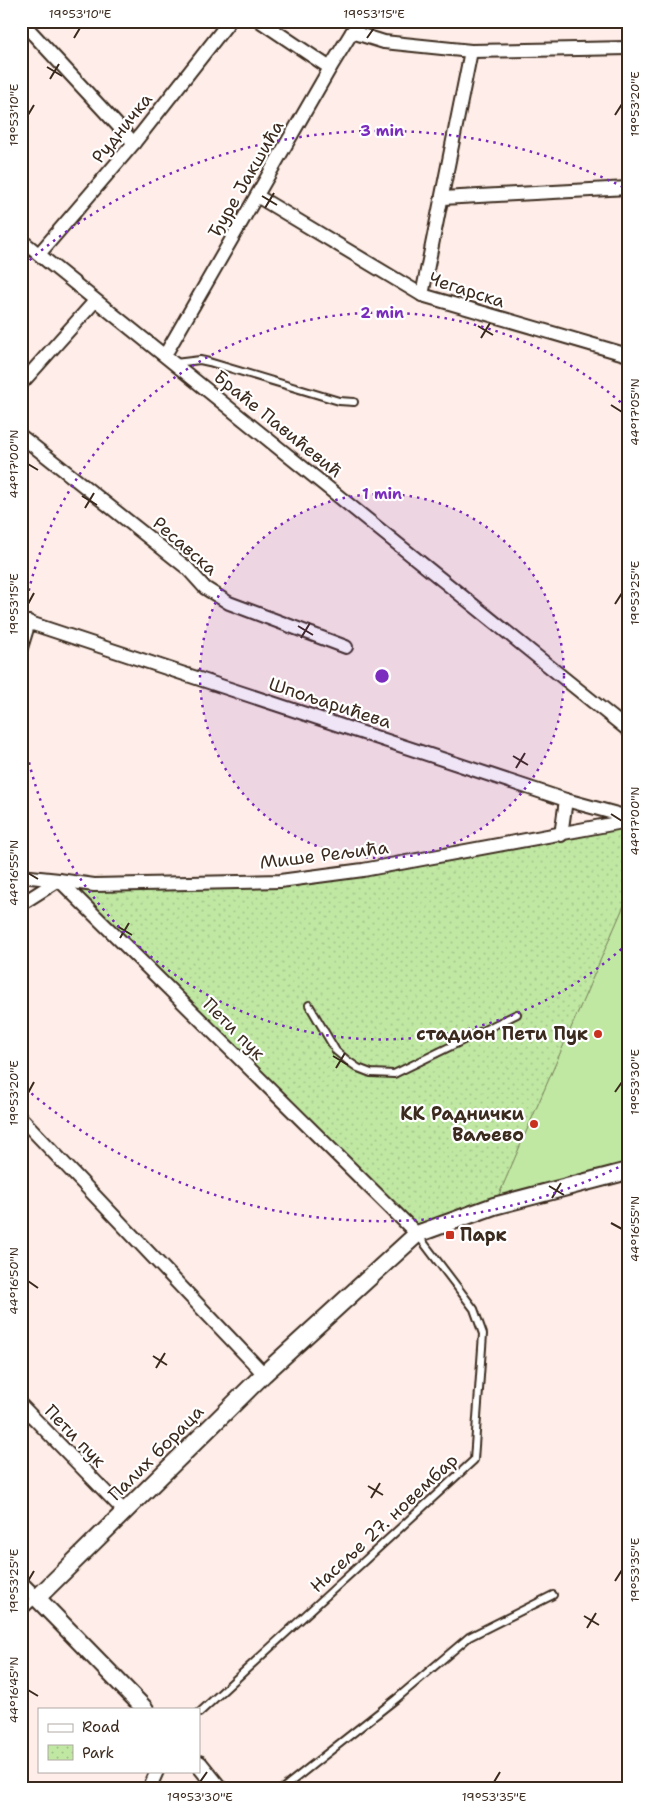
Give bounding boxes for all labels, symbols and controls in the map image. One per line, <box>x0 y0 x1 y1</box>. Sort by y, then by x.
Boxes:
text: 19°53'10"E <box>49 6 111 22</box>
text: 19°53'15"E <box>343 6 405 22</box>
text: 19°53'20"E <box>627 71 643 137</box>
text: 19°53'10"E <box>6 84 22 146</box>
street label: Рудничка <box>86 88 158 168</box>
street label: Ђуре Јакшића <box>203 116 289 242</box>
text: 3 min <box>360 121 404 141</box>
street label: Чегарска <box>426 266 508 314</box>
text: 2 min <box>360 303 404 323</box>
street label: Браће Павићевић <box>209 365 347 483</box>
text: 44°17'05"N <box>627 378 643 446</box>
text: 44°17'00"N <box>6 430 22 498</box>
text: 1 min <box>362 484 402 504</box>
street label: Ресавска <box>148 511 222 581</box>
text: 19°53'25"E <box>627 561 643 625</box>
text: 19°53'15"E <box>6 573 22 635</box>
centre of rings <box>373 667 391 685</box>
street label: Шпољарићева <box>266 672 394 734</box>
text: 44°17'00"N <box>627 787 643 855</box>
street label: Мише Рељића <box>258 835 390 875</box>
text: 44°16'55"N <box>6 840 22 906</box>
street label: Пети пук <box>198 993 271 1066</box>
place label: стадион Пети Пук <box>416 1022 588 1046</box>
marker: стадион Пети Пук <box>592 1028 604 1040</box>
text: 19°53'30"E <box>627 1049 643 1115</box>
text: 19°53'20"E <box>6 1060 22 1126</box>
place label: КК Раднички Ваљево <box>400 1102 524 1147</box>
marker: КК Раднички Ваљево <box>528 1118 540 1130</box>
text: 44°16'55"N <box>627 1196 643 1262</box>
place label: Парк <box>460 1223 507 1247</box>
marker: Парк <box>444 1229 456 1241</box>
text: 44°16'50"N <box>6 1247 22 1315</box>
street label: Пети пук <box>39 1399 111 1473</box>
street label: Палих бораца <box>103 1400 209 1506</box>
street label: Насеље 27. новембар <box>305 1448 463 1598</box>
text: 19°53'35"E <box>627 1538 643 1602</box>
text: 19°53'25"E <box>6 1549 22 1613</box>
text: 44°16'45"N <box>6 1657 22 1723</box>
legend <box>38 1708 200 1772</box>
text: Road <box>82 1717 120 1737</box>
text: Park <box>82 1743 114 1763</box>
text: 19°53'30"E <box>167 1789 233 1805</box>
text: 19°53'35"E <box>462 1789 526 1805</box>

